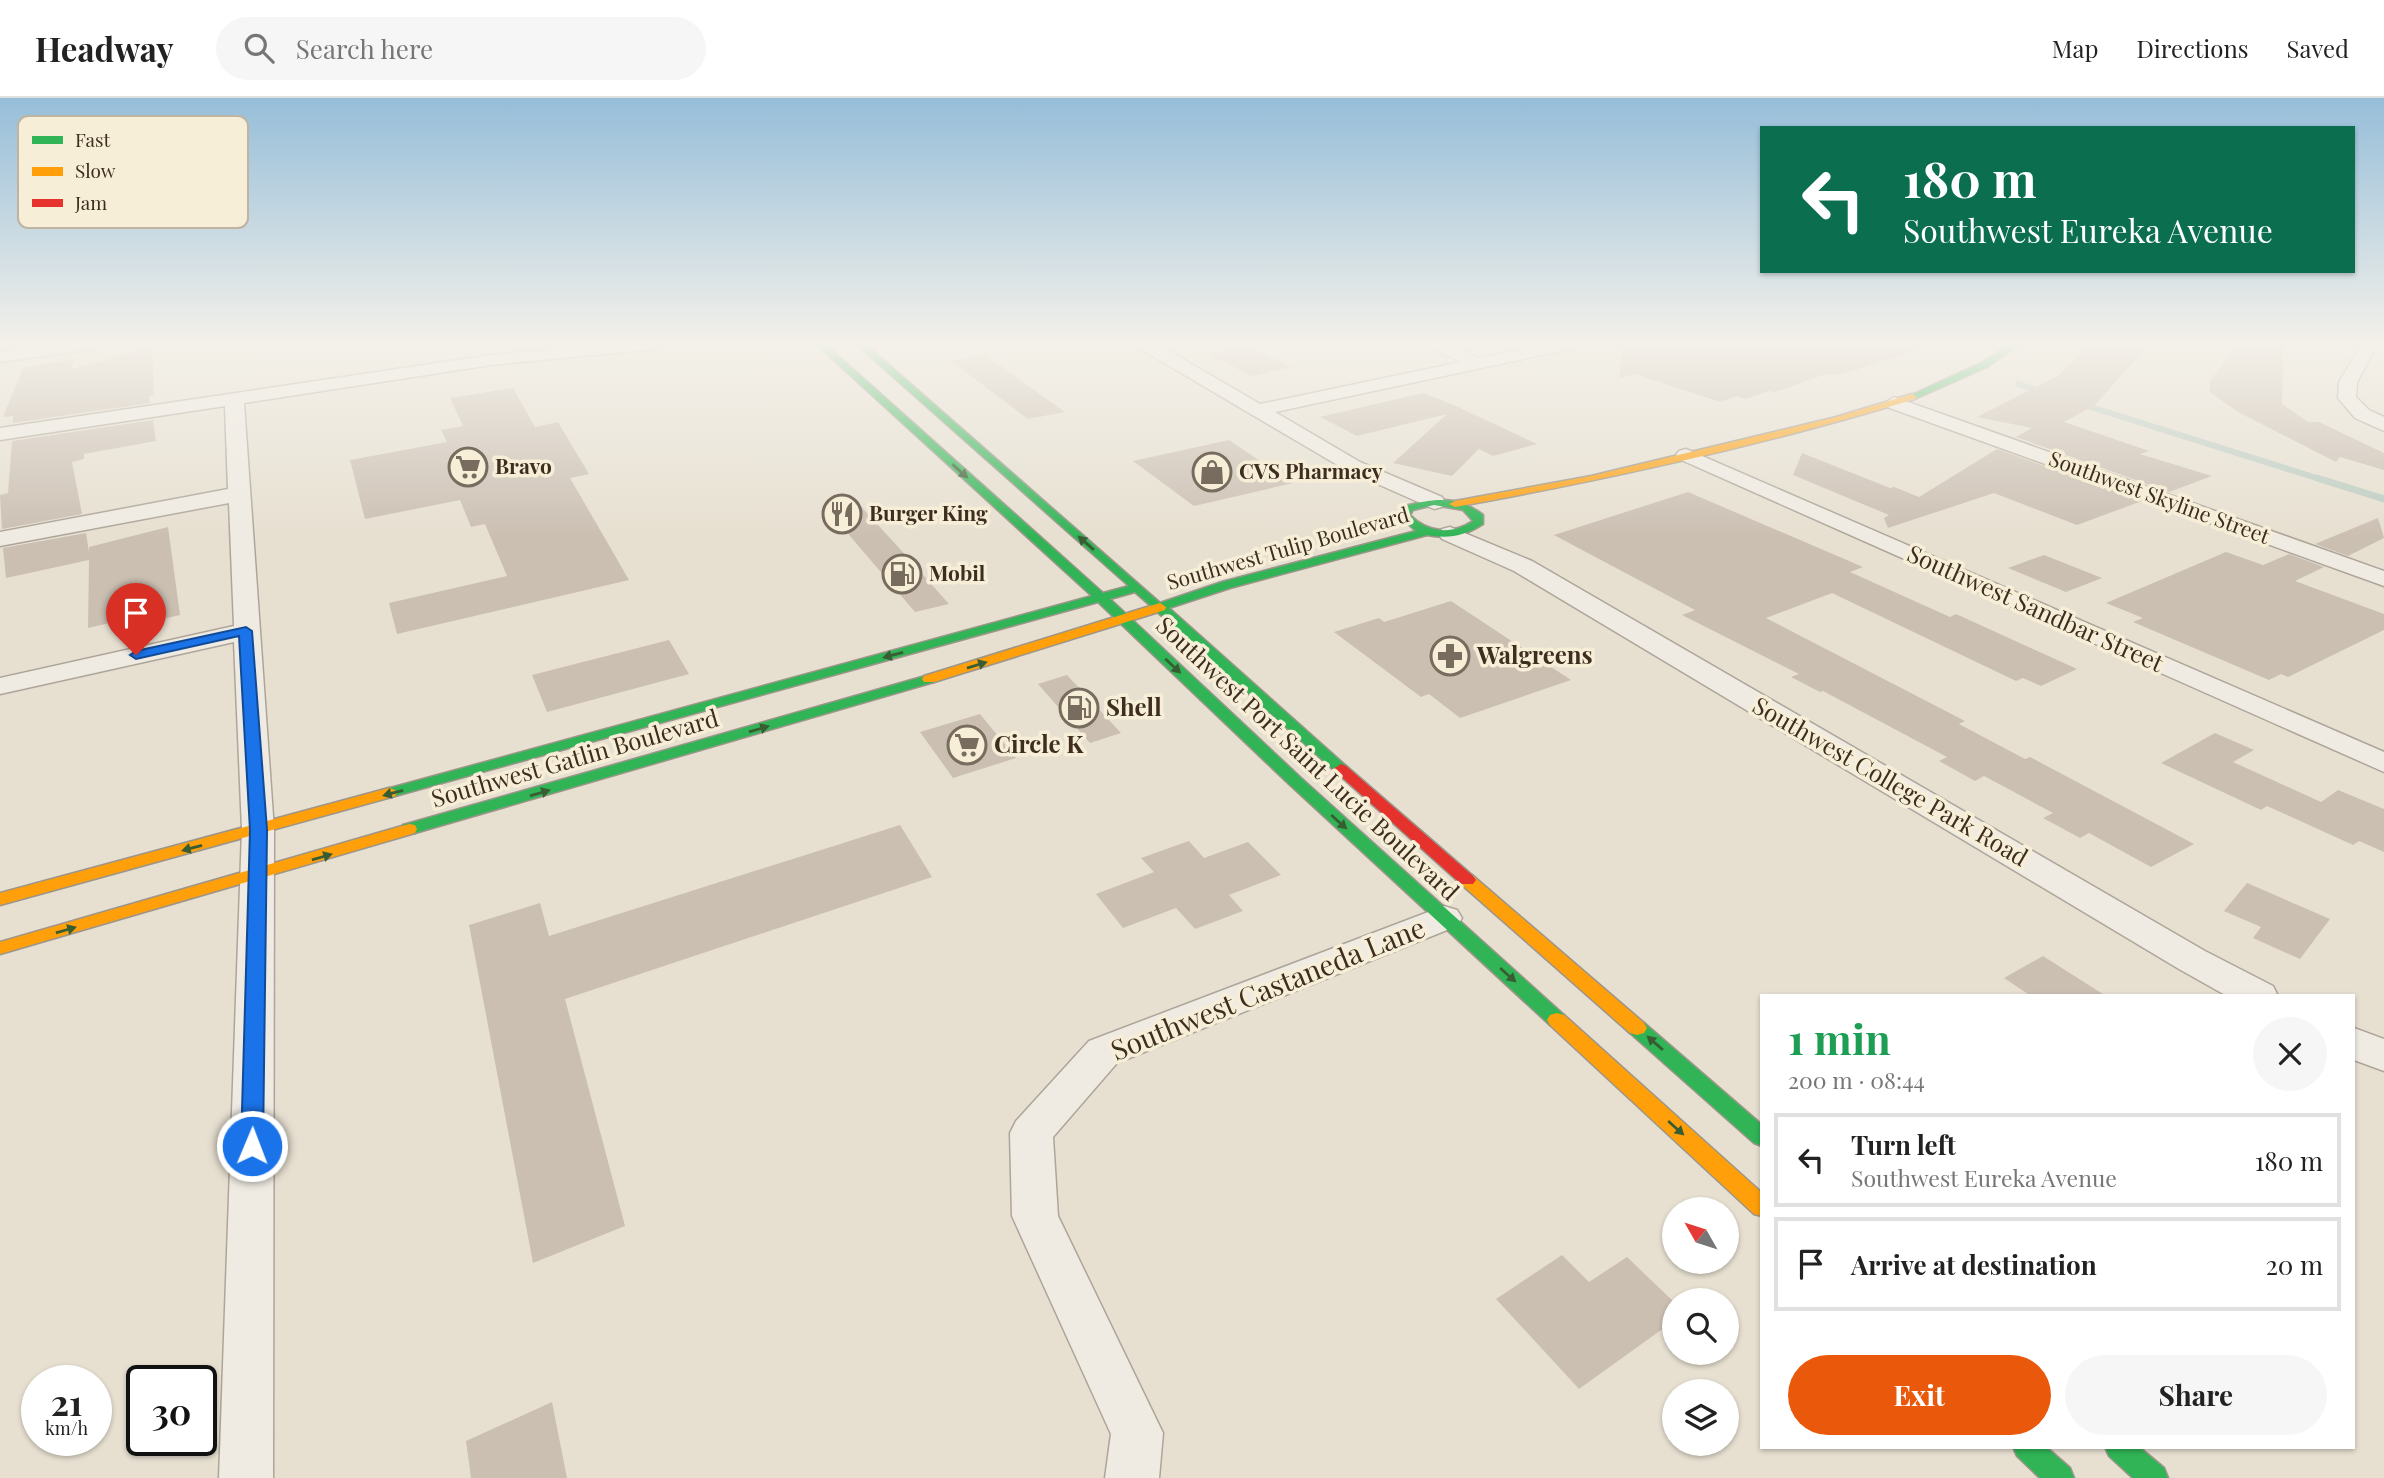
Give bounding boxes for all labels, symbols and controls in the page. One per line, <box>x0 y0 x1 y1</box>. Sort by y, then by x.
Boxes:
search box <box>216 17 706 80</box>
text: Headway <box>35 26 174 70</box>
icon: search <box>240 29 278 67</box>
text: Search here <box>296 31 433 66</box>
text: Map <box>2052 32 2098 64</box>
text: Directions <box>2136 32 2249 64</box>
text: Saved <box>2287 32 2349 64</box>
legend <box>18 116 248 228</box>
text: Fast <box>75 126 111 152</box>
text: 180 m <box>1903 145 2037 210</box>
icon: left <box>1788 154 1879 245</box>
text: Slow <box>75 157 116 183</box>
text: Jam <box>74 189 107 215</box>
text: Southwest Eureka Avenue <box>1903 208 2273 251</box>
street label: Southwest Skyline Street <box>2046 443 2274 549</box>
supermarket icon: Bravo <box>447 446 489 488</box>
place label: Bravo <box>495 451 552 479</box>
shop icon: CVS Pharmacy <box>1191 451 1233 493</box>
place label: CVS Pharmacy <box>1239 456 1383 484</box>
one-way arrow <box>951 462 968 478</box>
restaurant icon: Burger King <box>821 493 863 535</box>
place label: Burger King <box>869 498 988 526</box>
street label: Southwest Tulip Boulevard <box>1163 499 1412 595</box>
one-way arrow <box>1077 535 1095 551</box>
street label: Southwest Sandbar Street <box>1903 536 2169 678</box>
fuel station icon: Mobil <box>881 553 923 595</box>
place label: Mobil <box>929 558 986 586</box>
pin <box>106 583 166 655</box>
icon: arrive <box>117 594 155 632</box>
street label: Southwest Port Saint Lucie Boulevard <box>1150 608 1467 907</box>
pharmacy icon: Walgreens <box>1429 635 1471 677</box>
place label: Walgreens <box>1476 638 1593 670</box>
one-way arrow <box>882 650 904 661</box>
one-way arrow <box>1164 658 1181 674</box>
one-way arrow <box>967 659 988 669</box>
fuel station icon: Shell <box>1058 687 1100 729</box>
street label: Southwest College Park Road <box>1748 688 2034 872</box>
place label: Shell <box>1106 690 1162 722</box>
street label: Southwest Gatlin Boulevard <box>427 701 722 813</box>
one-way arrow <box>748 723 769 733</box>
supermarket icon: Circle K <box>946 724 988 766</box>
place label: Circle K <box>994 727 1084 759</box>
one-way arrow <box>530 787 551 797</box>
one-way arrow <box>382 788 404 799</box>
one-way arrow <box>1330 814 1348 830</box>
one-way arrow <box>181 843 203 854</box>
one-way arrow <box>312 851 333 861</box>
street label: Southwest Castaneda Lane <box>1105 908 1430 1068</box>
one-way arrow <box>55 924 76 934</box>
one-way arrow <box>1499 967 1516 982</box>
text: 1 min <box>1788 1010 1891 1066</box>
button: close <box>2253 1017 2327 1091</box>
one-way arrow <box>1647 1036 1664 1052</box>
text: 200 m · 08:44 <box>1788 1064 1925 1095</box>
position arrow <box>215 1109 289 1183</box>
one-way arrow <box>1667 1120 1684 1136</box>
text: Turn left <box>1851 1127 1956 1162</box>
icon: left <box>1792 1141 1830 1179</box>
text: 180 m <box>2255 1143 2323 1178</box>
text: Southwest Eureka Avenue <box>1851 1162 2117 1193</box>
north arrow <box>1662 1197 1740 1274</box>
map controls <box>1662 1197 1739 1456</box>
icon: arrive <box>1792 1245 1830 1283</box>
text: Arrive at destination <box>1851 1247 2097 1282</box>
text: 20 m <box>2265 1247 2323 1282</box>
button: search <box>1662 1288 1739 1365</box>
button: Exit <box>1788 1355 2051 1435</box>
button: Share <box>2065 1355 2327 1435</box>
speed limit sign: 30 <box>126 1365 217 1456</box>
text: 21 <box>51 1378 82 1425</box>
button: layers <box>1662 1379 1739 1456</box>
text: km/h <box>45 1416 88 1440</box>

